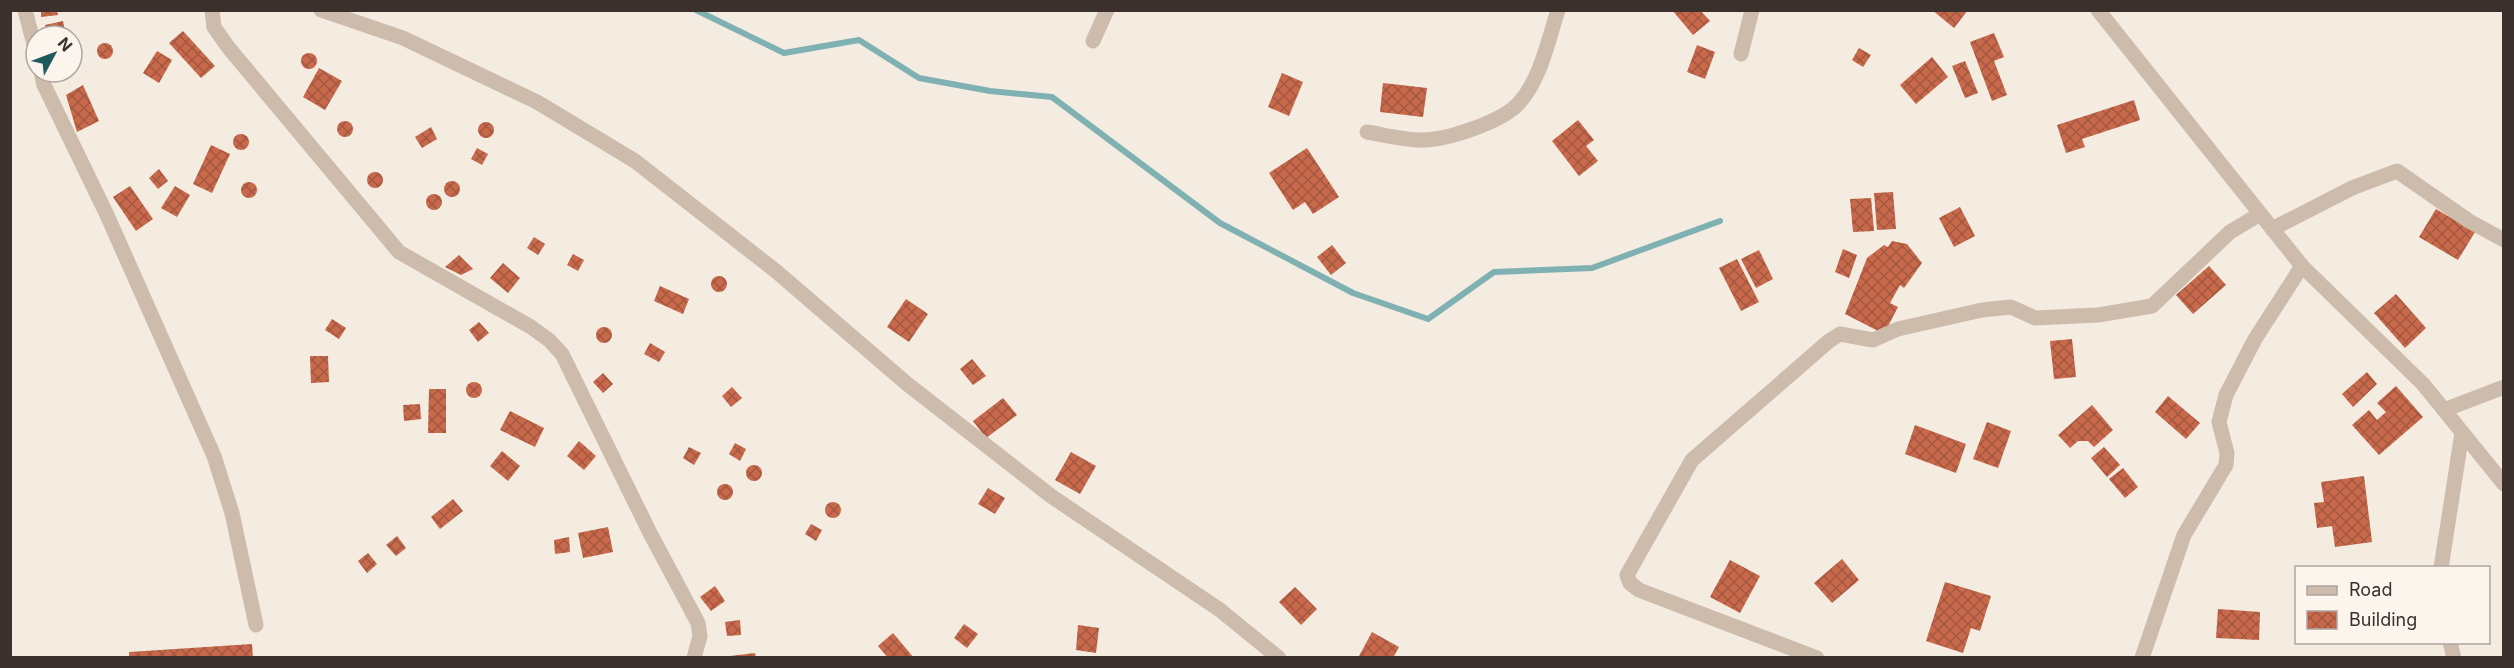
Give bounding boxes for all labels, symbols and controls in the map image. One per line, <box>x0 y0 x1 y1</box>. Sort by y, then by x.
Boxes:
north arrow <box>24 24 84 84</box>
text: N <box>54 33 77 55</box>
legend <box>2295 566 2490 644</box>
text: Road <box>2349 579 2392 600</box>
text: Building <box>2349 609 2417 630</box>

